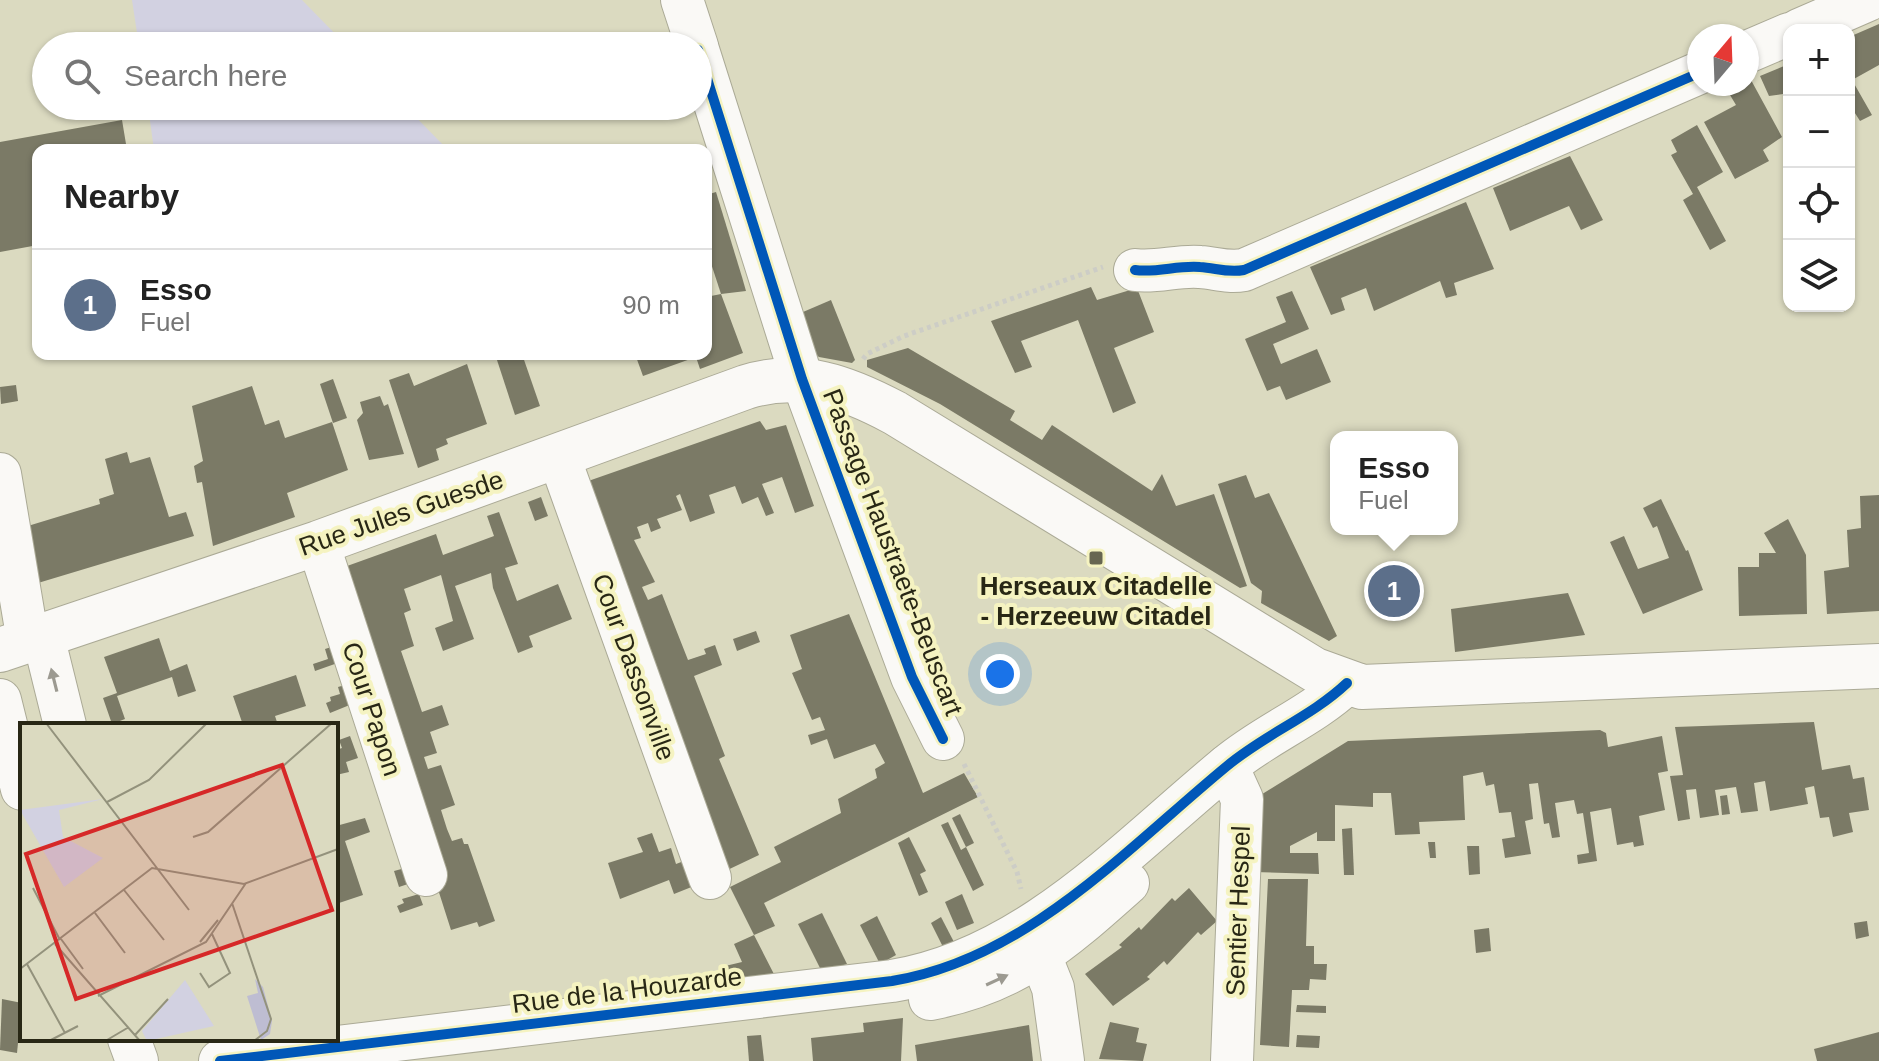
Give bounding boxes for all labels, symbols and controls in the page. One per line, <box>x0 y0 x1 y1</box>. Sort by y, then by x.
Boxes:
north arrow <box>1687 24 1759 96</box>
map controls <box>1783 24 1855 312</box>
button: + <box>1783 24 1855 96</box>
search box <box>32 32 712 120</box>
icon: search <box>60 54 104 98</box>
text: Search here <box>124 59 287 92</box>
button: − <box>1783 96 1855 168</box>
button: locate <box>1783 168 1855 240</box>
text: Nearby <box>64 177 179 215</box>
button: layers <box>1783 240 1855 312</box>
text: Esso <box>140 273 212 306</box>
text: 1 <box>83 290 97 320</box>
text: 90 m <box>622 290 680 320</box>
text: Fuel <box>140 307 191 337</box>
street label: Passage Haustraete-Beuscart <box>817 385 969 720</box>
popup <box>1330 431 1458 535</box>
text: Esso <box>1358 451 1430 484</box>
street label: Rue Jules Guesde <box>295 464 507 562</box>
text: Fuel <box>1358 485 1409 515</box>
marker: Herseaux Citadelle - Herzeeuw Citadel <box>1087 549 1105 567</box>
pin: 1 <box>1368 561 1420 621</box>
street label: Cour Dassonville <box>586 570 682 764</box>
place label: Herseaux Citadelle - Herzeeuw Citadel <box>980 571 1212 631</box>
street label: Cour Papon <box>336 638 408 780</box>
your location <box>980 654 1020 694</box>
one-way arrow <box>47 668 59 693</box>
inset map <box>20 723 338 1041</box>
street label: Sentier Hespel <box>1220 825 1256 997</box>
street label: Rue de la Houzarde <box>510 961 744 1019</box>
one-way arrow <box>986 973 1009 987</box>

